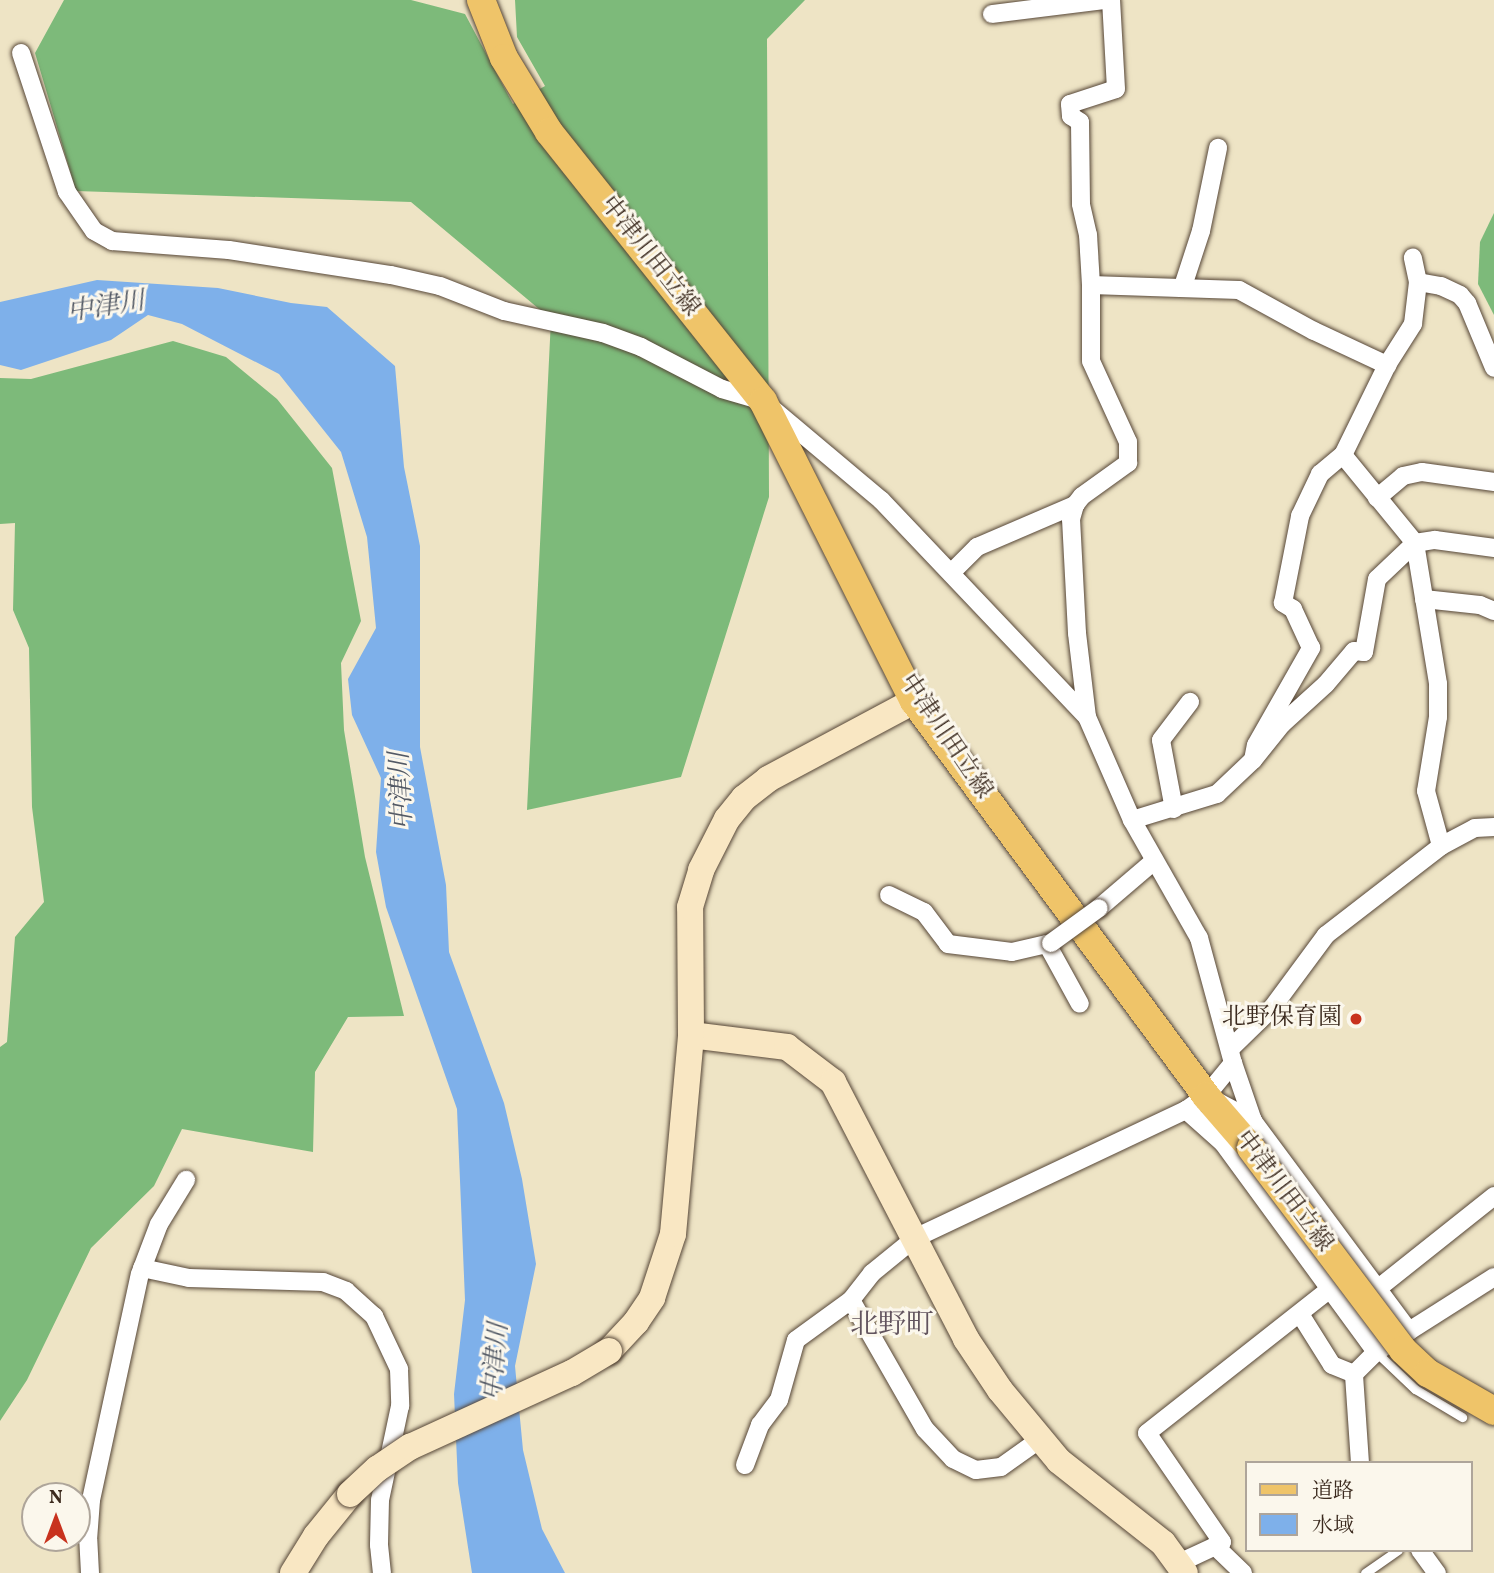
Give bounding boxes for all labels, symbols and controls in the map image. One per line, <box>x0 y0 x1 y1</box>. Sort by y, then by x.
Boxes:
street label: 中津川田立線 <box>593 191 705 323</box>
water label: 中津川 <box>65 286 147 330</box>
street label: 中津川田立線 <box>893 669 997 805</box>
water label: 中津川 <box>385 751 421 831</box>
place label: 北野保育園 <box>1222 1005 1342 1033</box>
marker: 北野保育園 <box>1348 1011 1364 1027</box>
street label: 中津川田立線 <box>1228 1126 1338 1258</box>
district label: 北野町 <box>850 1309 934 1343</box>
water label: 中津川 <box>478 1322 516 1402</box>
legend <box>1246 1461 1473 1552</box>
text: 道路 <box>1312 1477 1354 1506</box>
north arrow <box>21 1482 91 1552</box>
text: N <box>49 1485 63 1511</box>
text: 水域 <box>1312 1512 1354 1541</box>

